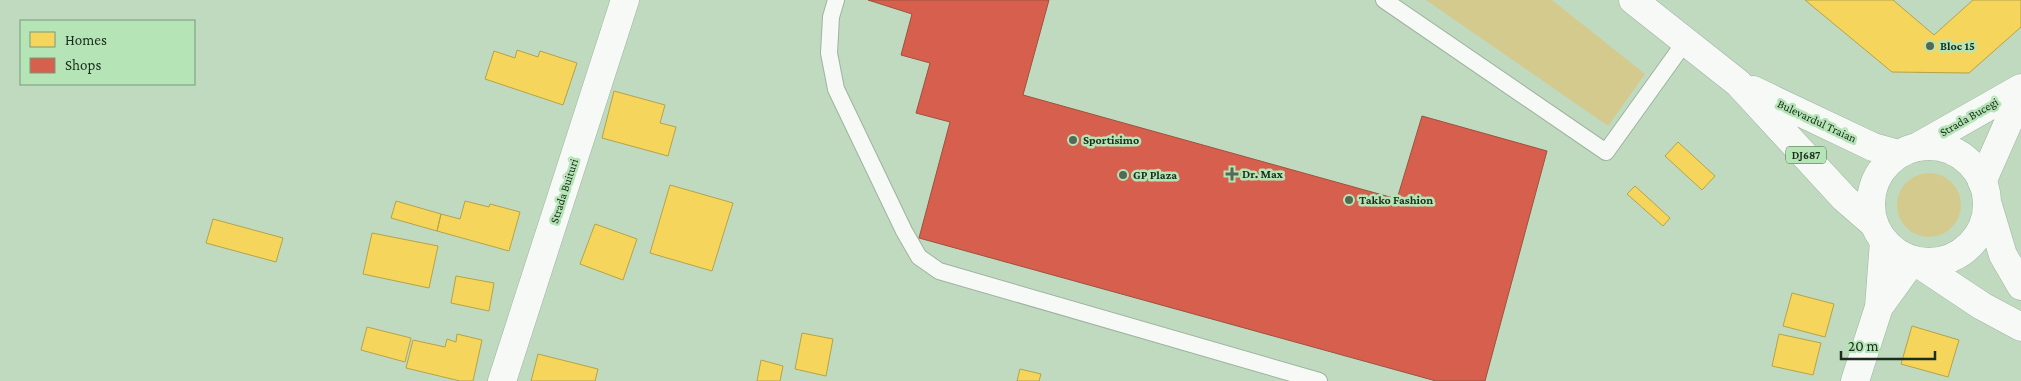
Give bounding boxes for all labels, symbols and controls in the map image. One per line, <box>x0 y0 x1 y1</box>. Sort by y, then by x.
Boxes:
legend <box>20 20 195 85</box>
text: Homes <box>65 32 107 48</box>
place label: Bloc 15 <box>1940 39 1975 53</box>
marker: Bloc 15 <box>1924 40 1936 52</box>
text: Shops <box>65 57 101 74</box>
street label: Strada Bucegi <box>1937 95 2001 139</box>
street label: Bulevardul Traian <box>1775 97 1859 146</box>
place label: Sportisimo <box>1083 133 1139 147</box>
marker: Sportisimo <box>1067 134 1079 146</box>
road number: DJ687 <box>1786 146 1826 164</box>
street label: Strada Buituri <box>547 157 581 225</box>
place label: Dr. Max <box>1242 167 1284 181</box>
place label: GP Plaza <box>1133 168 1177 182</box>
marker: Dr. Max <box>1226 168 1238 180</box>
marker: GP Plaza <box>1117 169 1129 181</box>
place label: Takko Fashion <box>1359 193 1433 207</box>
marker: Takko Fashion <box>1343 194 1355 206</box>
scale bar <box>1841 328 1935 360</box>
text: 20 m <box>1848 338 1879 354</box>

